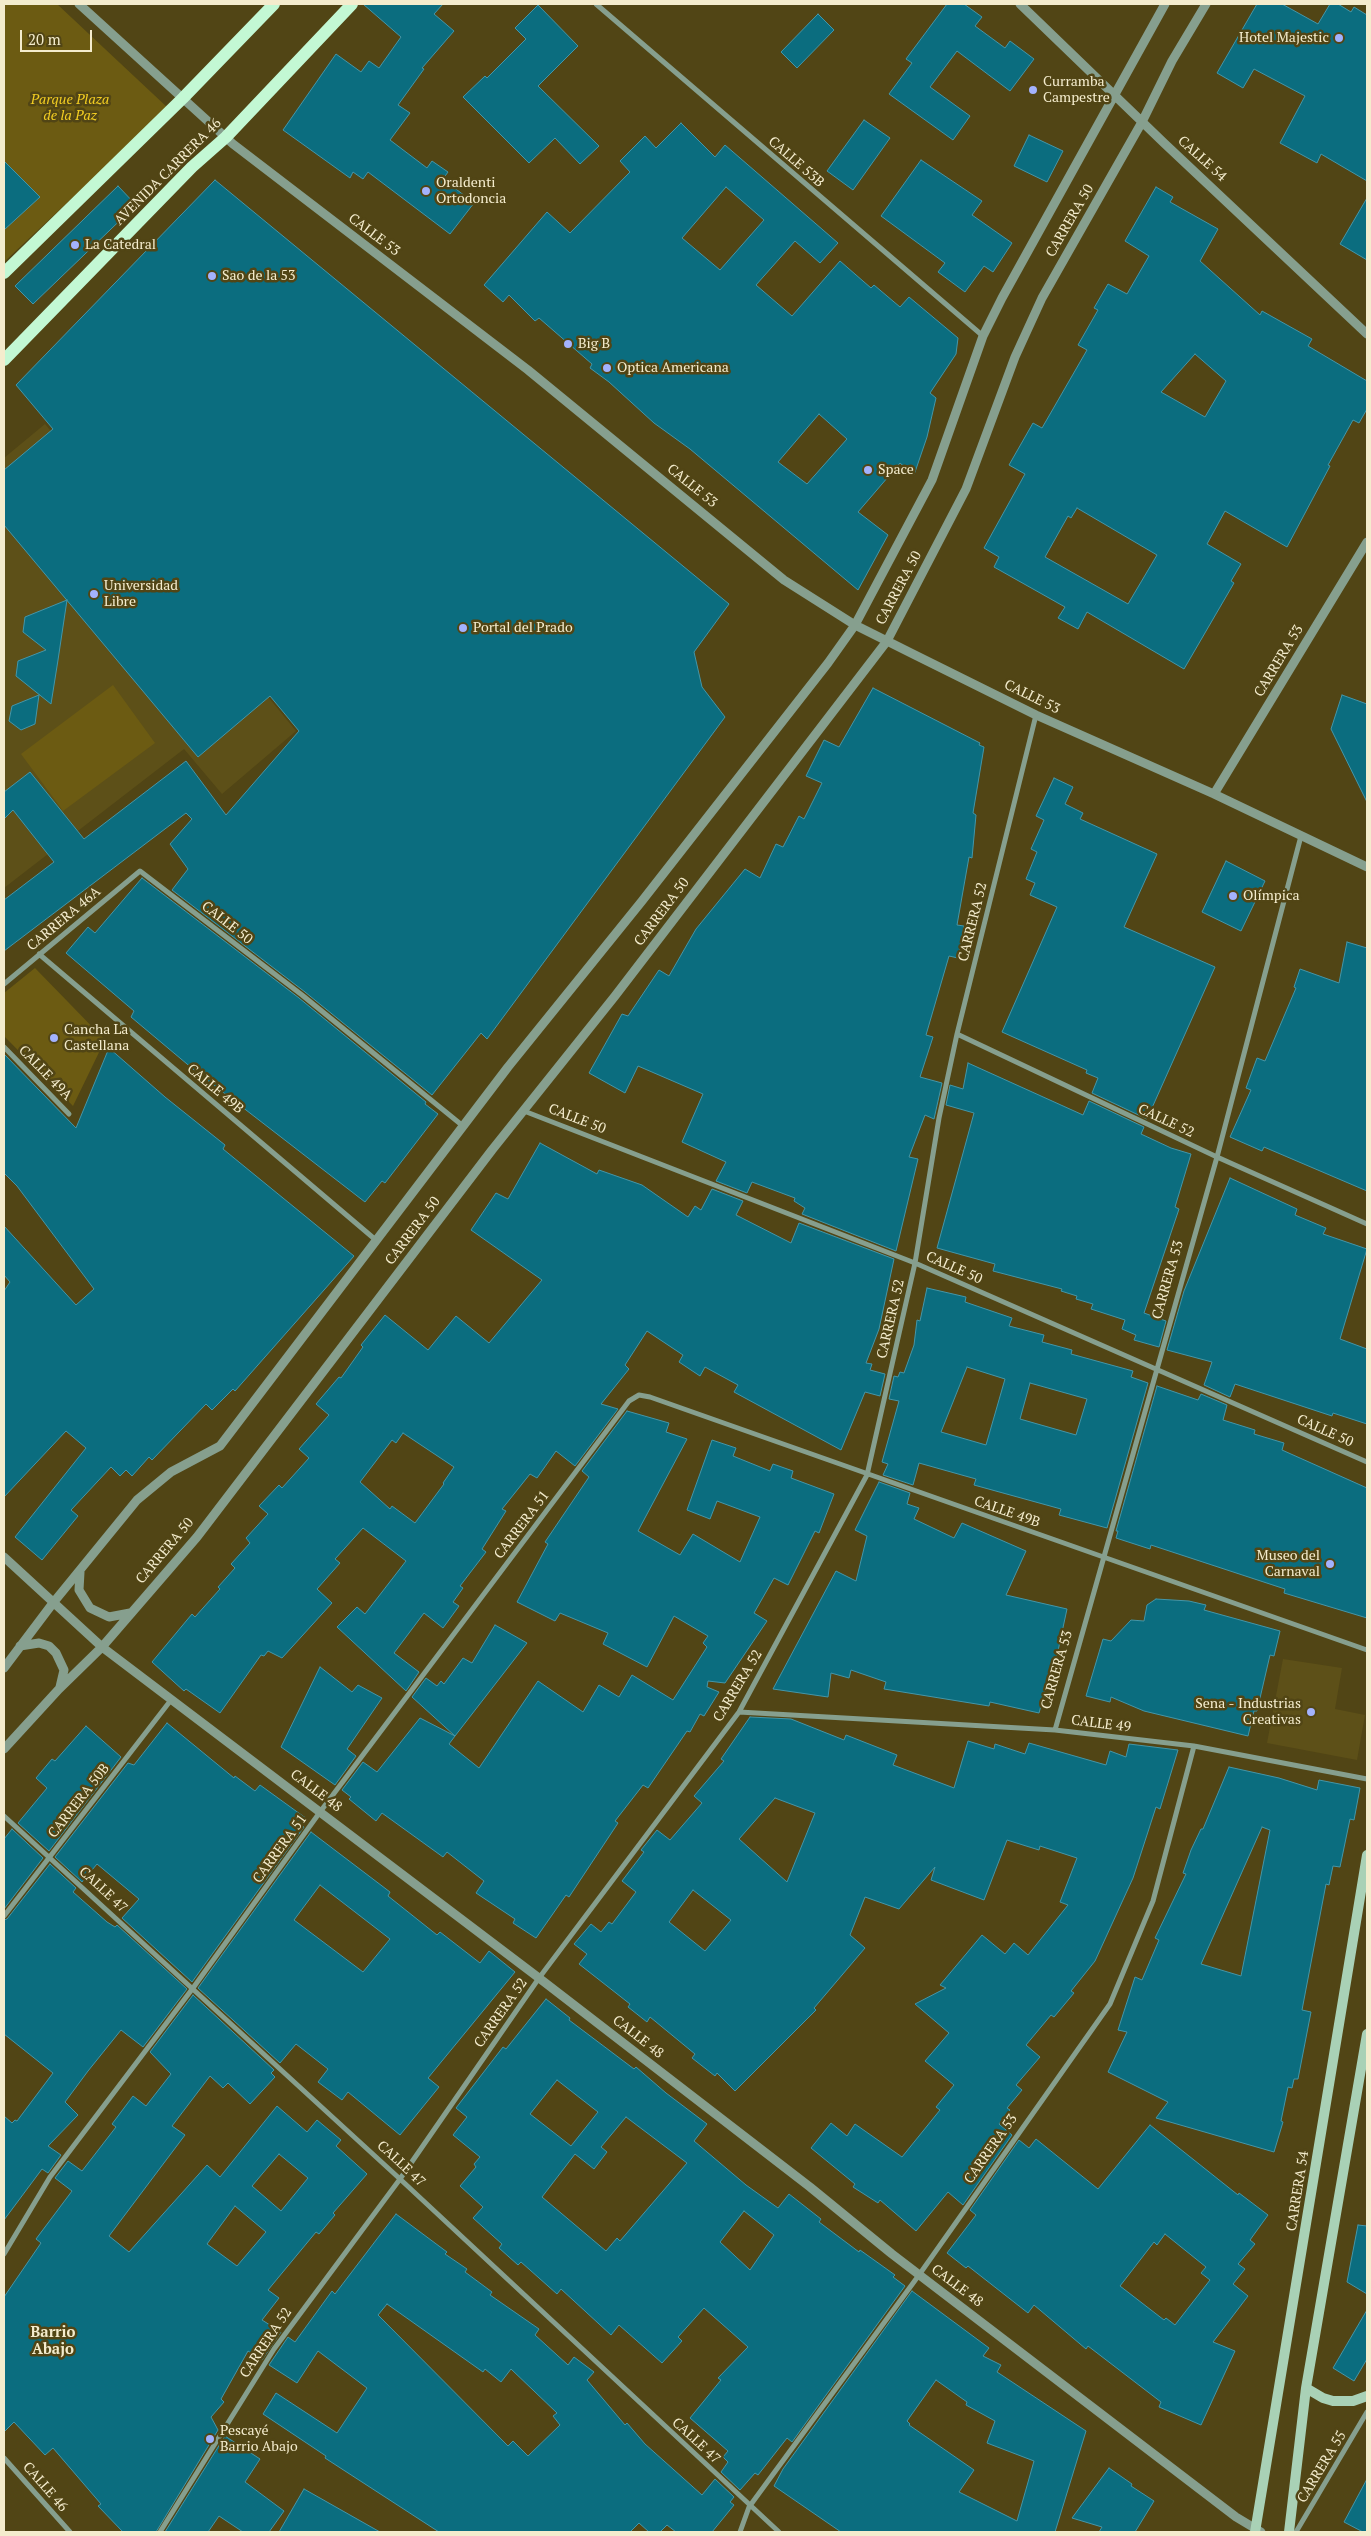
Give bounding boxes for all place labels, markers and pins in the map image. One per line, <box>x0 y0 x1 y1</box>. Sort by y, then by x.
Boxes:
place label: Hotel Majestic <box>1239 30 1329 46</box>
marker: Hotel Majestic <box>1333 32 1345 44</box>
place label: Curramba Campestre <box>1043 74 1110 106</box>
marker: Curramba Campestre <box>1027 84 1039 96</box>
place label: Oraldenti Ortodoncia <box>436 175 506 208</box>
marker: Oraldenti Ortodoncia <box>420 185 432 197</box>
place label: La Catedral <box>85 237 156 253</box>
marker: La Catedral <box>69 239 81 251</box>
place label: Sao de la 53 <box>222 268 296 284</box>
marker: Sao de la 53 <box>206 270 218 282</box>
place label: Big B <box>578 336 610 352</box>
marker: Big B <box>562 338 574 350</box>
place label: Optica Americana <box>617 360 729 376</box>
marker: Optica Americana <box>601 362 613 374</box>
place label: Space <box>878 462 914 478</box>
marker: Space <box>862 464 874 476</box>
place label: Universidad Libre <box>104 578 178 610</box>
marker: Universidad Libre <box>88 588 100 600</box>
place label: Portal del Prado <box>473 620 573 636</box>
marker: Portal del Prado <box>457 622 469 634</box>
place label: Olímpica <box>1243 888 1300 904</box>
marker: Olímpica <box>1227 890 1239 902</box>
place label: Cancha La Castellana <box>64 1022 129 1054</box>
marker: Cancha La Castellana <box>48 1032 60 1044</box>
place label: Museo del Carnaval <box>1257 1548 1320 1580</box>
marker: Museo del Carnaval <box>1324 1558 1336 1570</box>
place label: Sena - Industrias Creativas <box>1195 1696 1301 1728</box>
marker: Sena - Industrias Creativas <box>1305 1706 1317 1718</box>
place label: Pescayé Barrio Abajo <box>220 2423 298 2456</box>
marker: Pescayé Barrio Abajo <box>204 2433 216 2445</box>

